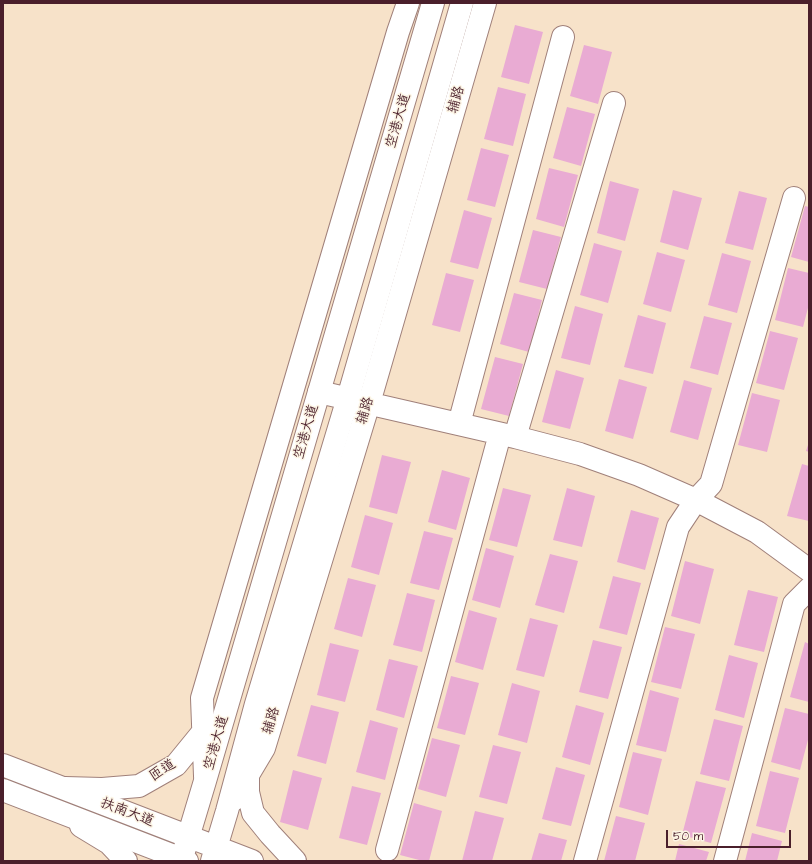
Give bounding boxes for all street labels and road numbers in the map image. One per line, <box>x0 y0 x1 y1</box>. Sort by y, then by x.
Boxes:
street label: 辅路 <box>445 84 469 116</box>
street label: 空港大道 <box>383 92 415 150</box>
street label: 辅路 <box>354 395 378 427</box>
street label: 空港大道 <box>291 403 323 461</box>
street label: 辅路 <box>260 705 284 737</box>
street label: 空港大道 <box>201 714 233 772</box>
street label: 匝道 <box>147 756 179 786</box>
street label: 扶南大道 <box>98 795 156 831</box>

